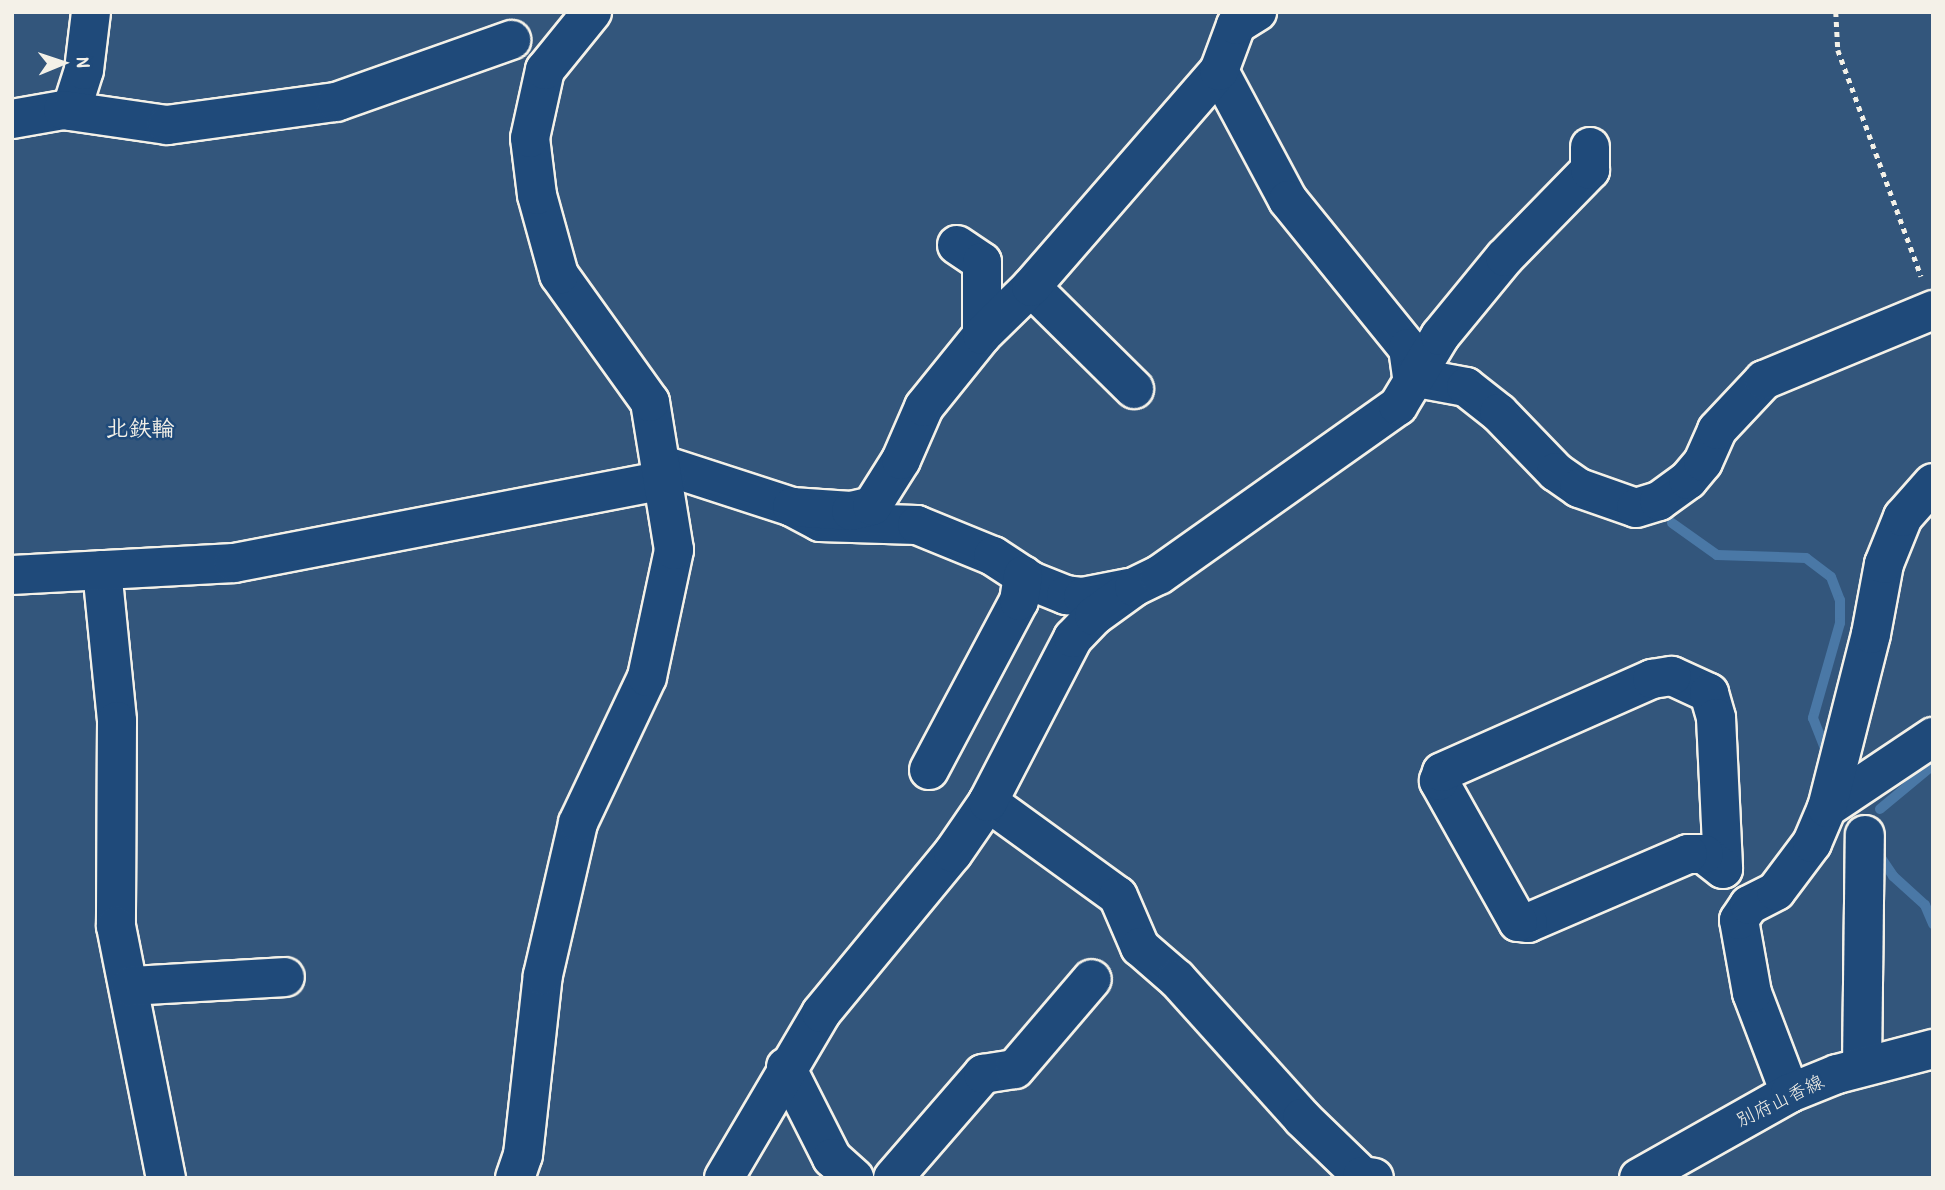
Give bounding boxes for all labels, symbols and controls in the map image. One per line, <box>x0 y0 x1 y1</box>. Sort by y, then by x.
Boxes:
north arrow <box>28 28 98 98</box>
text: N <box>71 57 97 68</box>
district label: 北鉄輪 <box>106 414 174 442</box>
street label: 別府山香線 <box>1732 1070 1828 1132</box>

